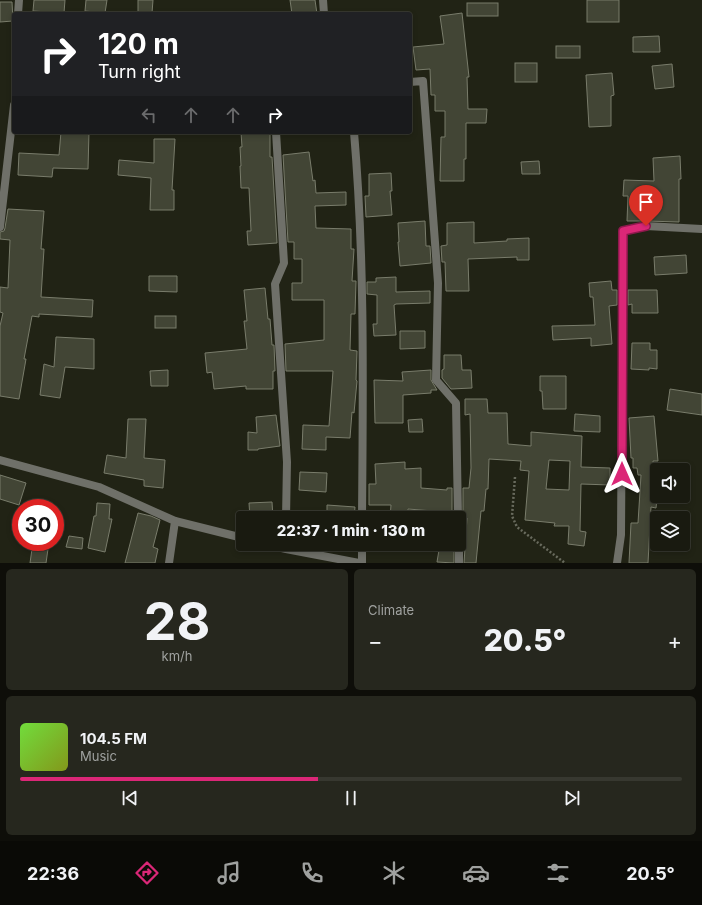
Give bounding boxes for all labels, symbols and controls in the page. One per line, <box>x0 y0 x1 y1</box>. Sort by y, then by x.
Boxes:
text: 120 m <box>98 27 179 61</box>
icon: right <box>32 28 84 80</box>
text: Turn right <box>98 61 181 82</box>
icon: left <box>138 104 160 126</box>
icon: ahead <box>180 104 202 126</box>
icon: ahead <box>222 104 244 126</box>
icon: right <box>264 104 286 126</box>
pin <box>629 185 663 226</box>
icon: arrive <box>635 191 657 213</box>
position arrow <box>601 453 643 495</box>
map controls <box>650 463 690 551</box>
button: sound <box>650 463 690 503</box>
speed limit sign: 30 <box>12 499 64 551</box>
button: layers <box>650 511 690 551</box>
text: 22:37 · 1 min · 130 m <box>277 521 425 540</box>
text: 28 <box>144 590 210 653</box>
text: Climate <box>368 602 414 618</box>
text: 20.5° <box>484 622 566 658</box>
text: − <box>368 628 383 654</box>
text: + <box>667 628 682 654</box>
text: km/h <box>162 648 192 664</box>
text: 104.5 FM <box>80 729 147 748</box>
text: Music <box>80 748 117 764</box>
icon: previous <box>119 787 141 809</box>
icon: pause <box>340 787 362 809</box>
icon: next <box>561 787 583 809</box>
icon: directions <box>133 859 161 887</box>
icon: music <box>215 859 243 887</box>
icon: phone <box>298 859 326 887</box>
icon: climate <box>380 859 408 887</box>
icon: car <box>462 859 490 887</box>
icon: filters <box>544 859 572 887</box>
text: 22:36 <box>27 863 79 884</box>
text: 20.5° <box>626 863 675 884</box>

